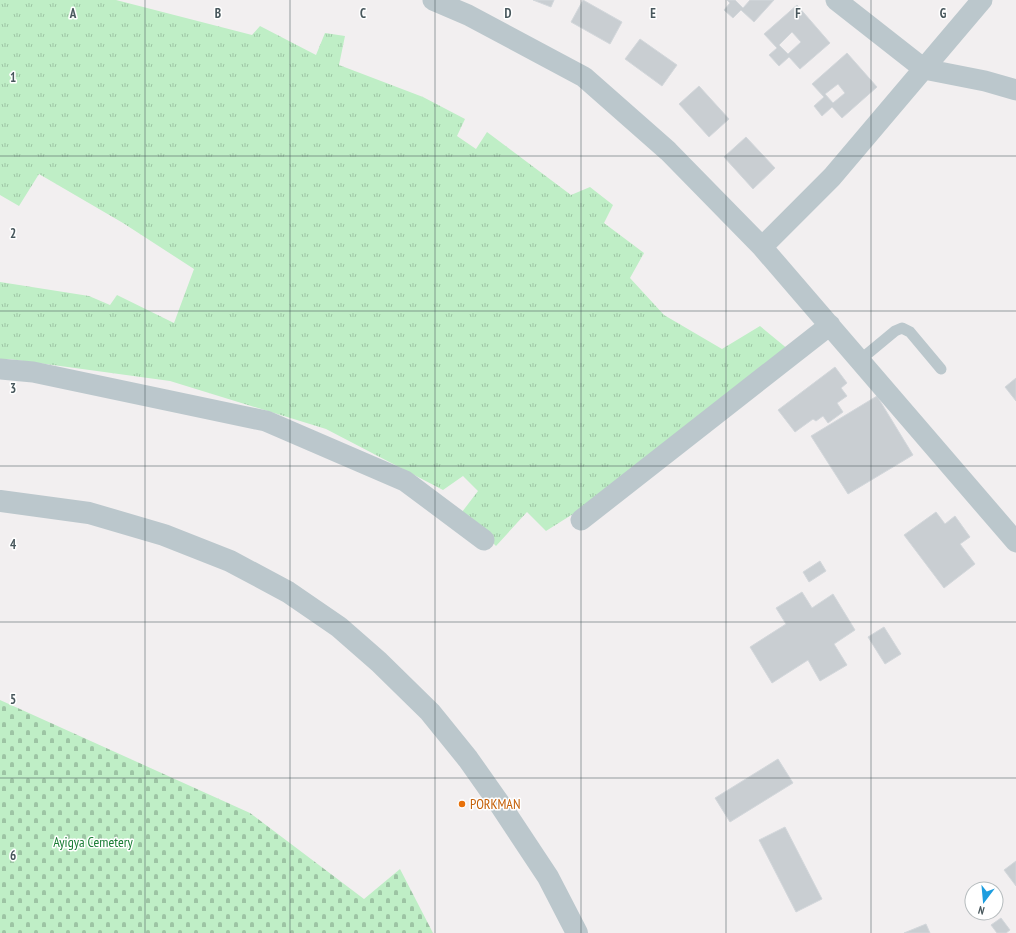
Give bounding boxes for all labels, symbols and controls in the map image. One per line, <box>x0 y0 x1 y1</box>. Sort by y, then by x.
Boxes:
text: A <box>69 5 77 22</box>
text: B <box>215 5 221 22</box>
text: C <box>360 5 366 22</box>
text: D <box>505 5 512 22</box>
text: E <box>650 5 656 22</box>
text: F <box>795 5 801 22</box>
text: G <box>940 5 947 22</box>
text: 1 <box>10 69 16 86</box>
text: 2 <box>10 225 16 242</box>
text: 3 <box>10 380 16 397</box>
text: 4 <box>10 536 17 553</box>
text: 5 <box>10 691 16 708</box>
place label: PORKMAN <box>470 795 521 813</box>
marker: PORKMAN <box>457 799 467 809</box>
park label: Ayigya Cemetery <box>53 833 134 851</box>
text: 6 <box>10 847 16 864</box>
north arrow <box>964 881 1004 921</box>
text: N <box>976 903 986 918</box>

